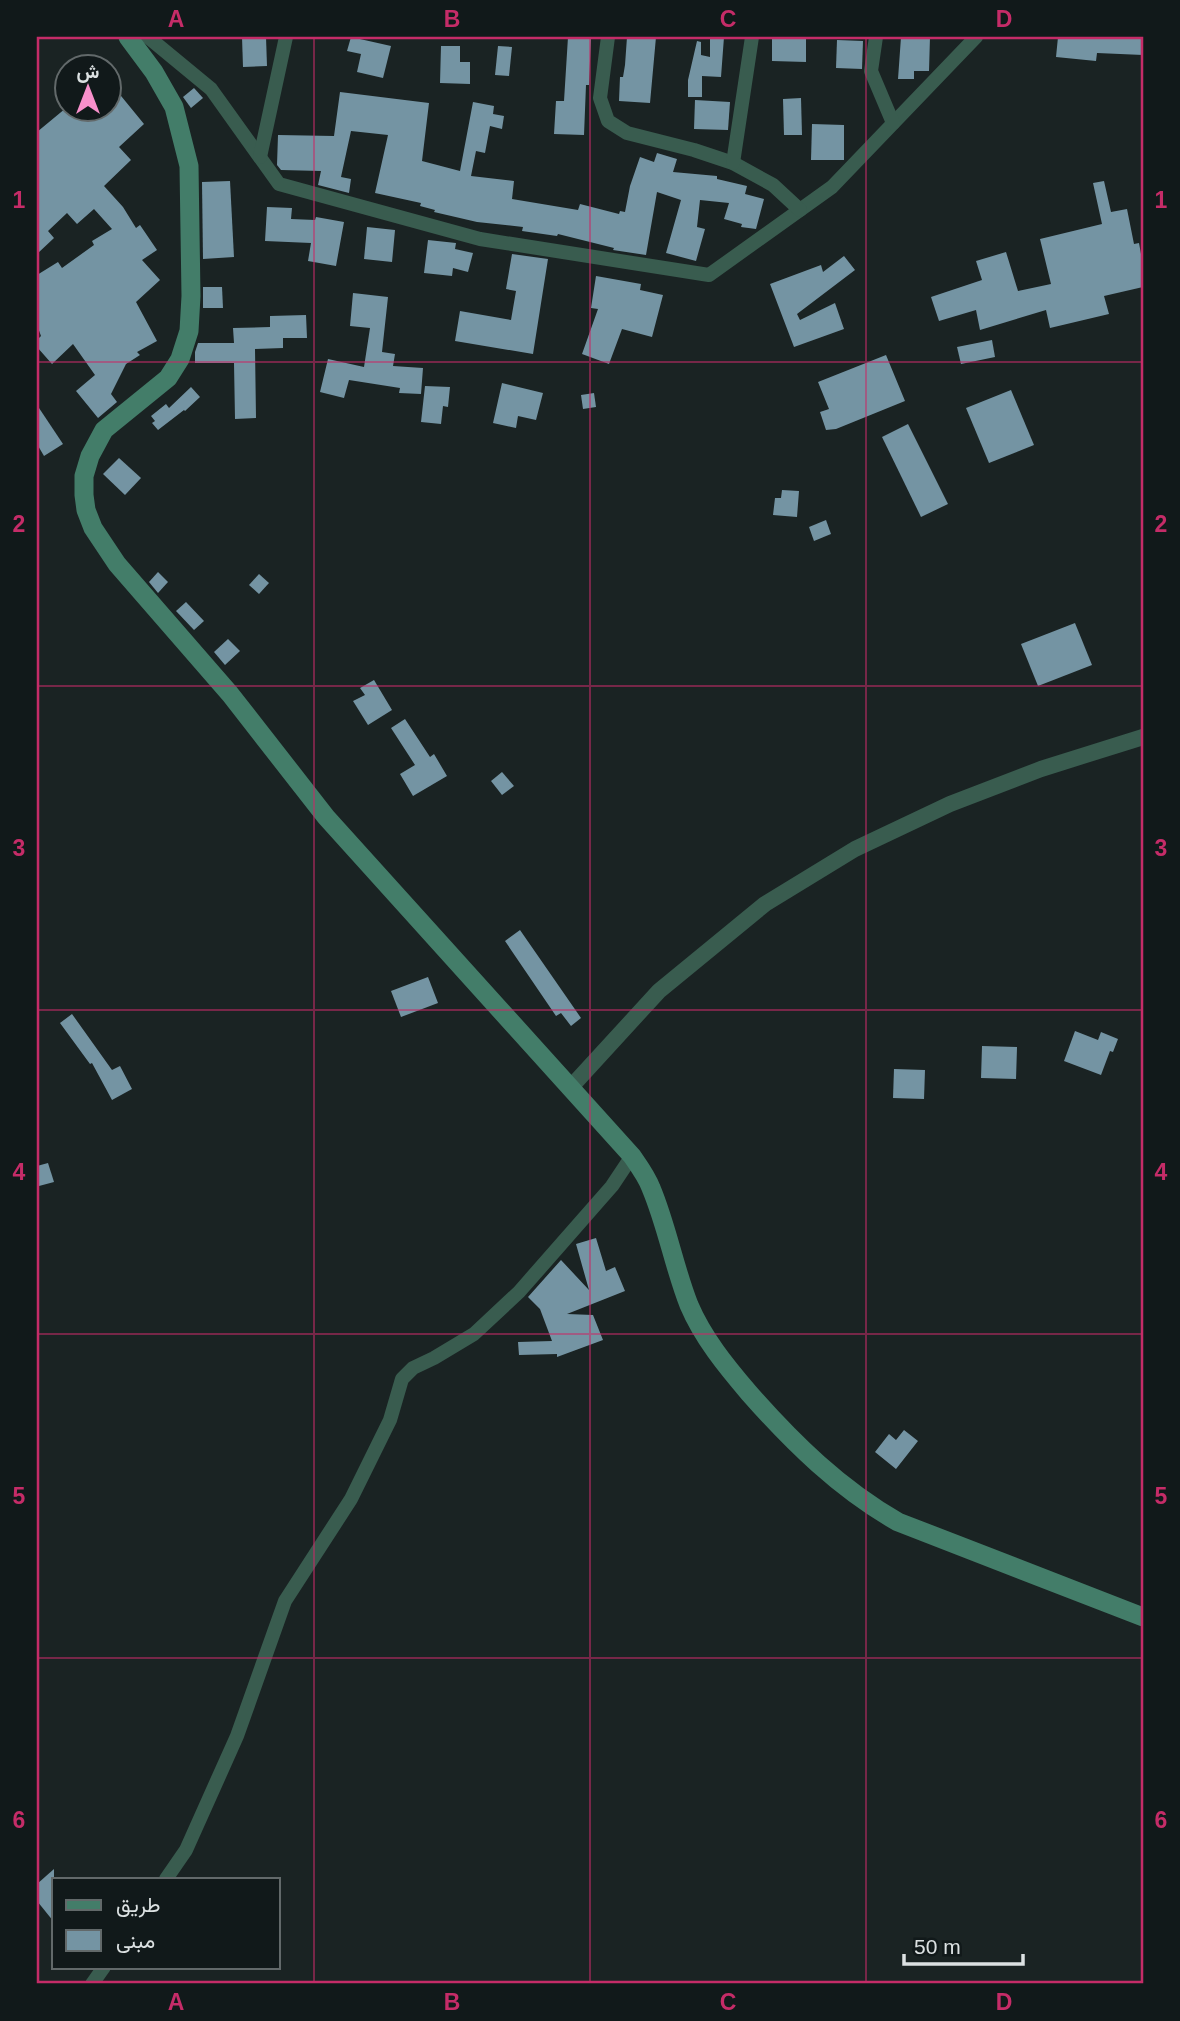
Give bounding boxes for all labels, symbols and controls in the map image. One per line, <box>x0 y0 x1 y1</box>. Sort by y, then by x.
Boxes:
text: A <box>168 6 184 32</box>
text: B <box>444 6 460 32</box>
text: C <box>720 6 736 32</box>
text: D <box>996 6 1012 32</box>
north arrow <box>52 52 122 122</box>
text: ش <box>77 61 100 83</box>
text: 1 <box>13 187 26 213</box>
text: 1 <box>1155 187 1168 213</box>
text: 2 <box>13 511 25 537</box>
text: 2 <box>1155 511 1167 537</box>
text: 3 <box>13 835 25 861</box>
text: 3 <box>1155 835 1167 861</box>
text: 4 <box>13 1159 26 1185</box>
text: 4 <box>1155 1159 1168 1185</box>
text: 5 <box>13 1483 26 1509</box>
text: 5 <box>1155 1483 1168 1509</box>
text: 6 <box>13 1807 25 1833</box>
text: 6 <box>1155 1807 1167 1833</box>
legend <box>52 1878 280 1968</box>
text: طريق <box>116 1893 161 1918</box>
scale bar <box>904 1923 1023 1967</box>
text: مبنى <box>116 1929 155 1953</box>
text: 50 m <box>914 1935 961 1958</box>
text: A <box>168 1989 184 2015</box>
text: B <box>444 1989 460 2015</box>
text: C <box>720 1989 736 2015</box>
text: D <box>996 1989 1012 2015</box>

